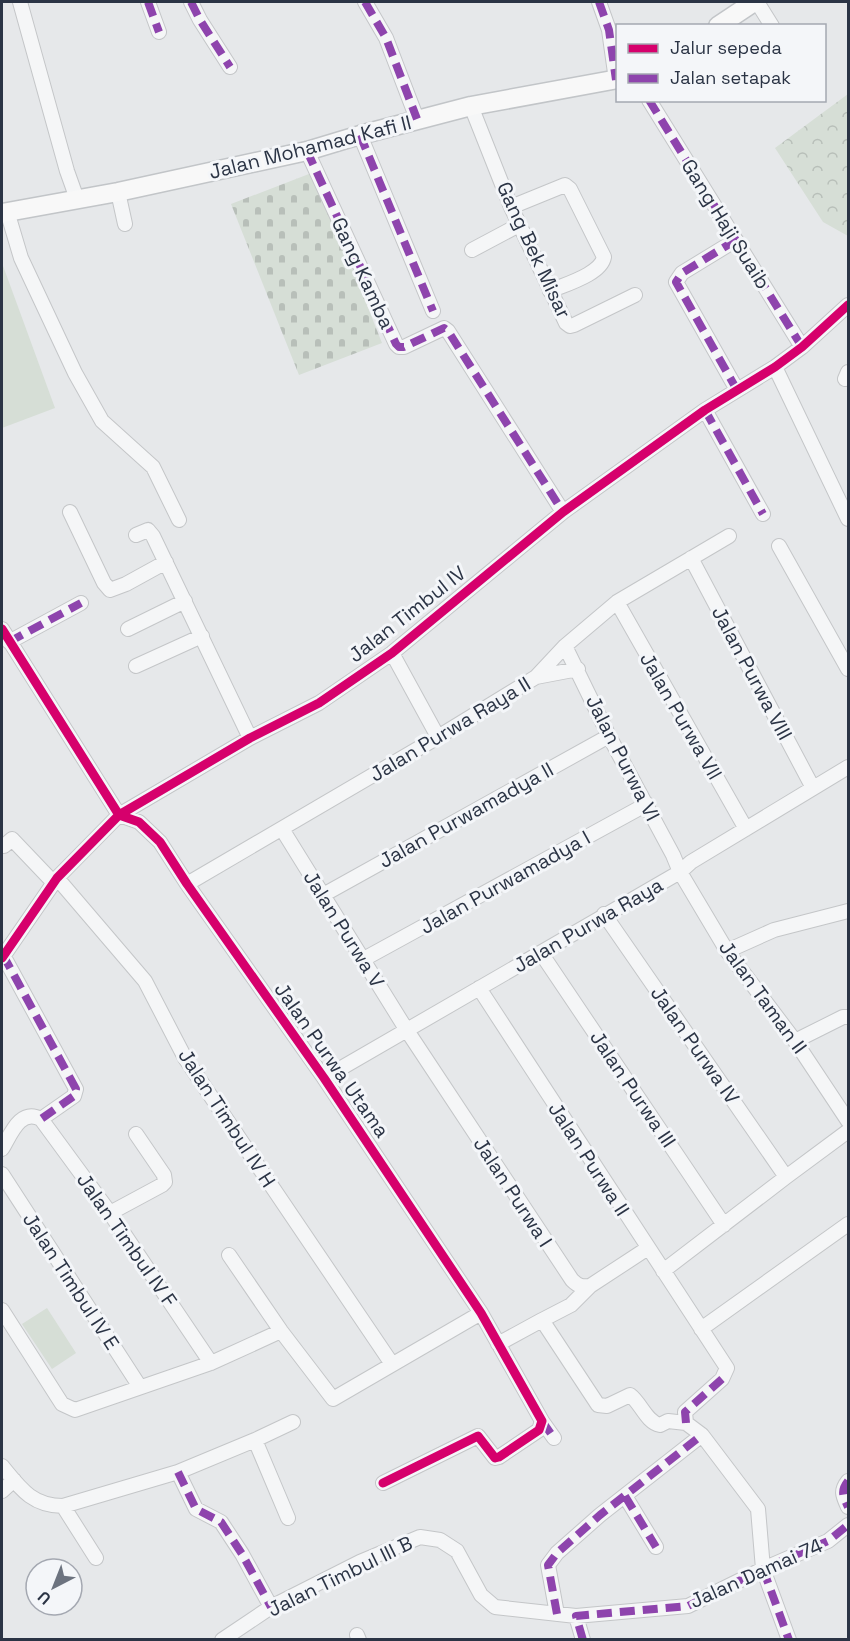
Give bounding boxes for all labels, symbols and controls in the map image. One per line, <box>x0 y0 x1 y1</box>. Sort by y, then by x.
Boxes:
legend <box>616 24 826 102</box>
text: Jalur sepeda <box>670 36 782 59</box>
text: Jalan setapak <box>670 66 791 89</box>
street label: Jalan Mohamad Kafi II <box>206 109 414 185</box>
street label: Gang Haji Suaib <box>676 154 776 294</box>
street label: Gang Bek Misar <box>491 178 577 322</box>
street label: Gang Kamba <box>326 213 400 333</box>
street label: Jalan Timbul IV <box>343 560 471 668</box>
street label: Jalan Purwa VIII <box>706 602 798 744</box>
street label: Jalan Purwa VII <box>634 648 728 784</box>
street label: Jalan Purwa Raya II <box>365 671 535 787</box>
street label: Jalan Purwa VI <box>580 691 666 825</box>
street label: Jalan Purwamadya II <box>374 756 558 874</box>
street label: Jalan Purwamadya I <box>415 824 595 940</box>
street label: Jalan Purwa V <box>298 866 390 992</box>
street label: Jalan Purwa Raya <box>509 872 667 978</box>
street label: Jalan Taman II <box>713 935 813 1059</box>
street label: Jalan Purwa Utama <box>269 977 395 1143</box>
street label: Jalan Purwa IV <box>645 981 745 1109</box>
street label: Jalan Purwa III <box>584 1026 682 1152</box>
street label: Jalan Timbul IV H <box>172 1044 282 1192</box>
street label: Jalan Purwa II <box>542 1097 636 1221</box>
street label: Jalan Purwa I <box>468 1132 558 1252</box>
street label: Jalan Timbul IV F <box>71 1168 183 1312</box>
street label: Jalan Timbul IV E <box>17 1208 125 1354</box>
street label: Jalan Timbul III B <box>263 1530 417 1622</box>
street label: Jalan Damai 74 <box>685 1532 827 1614</box>
north arrow <box>24 1557 84 1617</box>
text: U <box>33 1586 55 1609</box>

